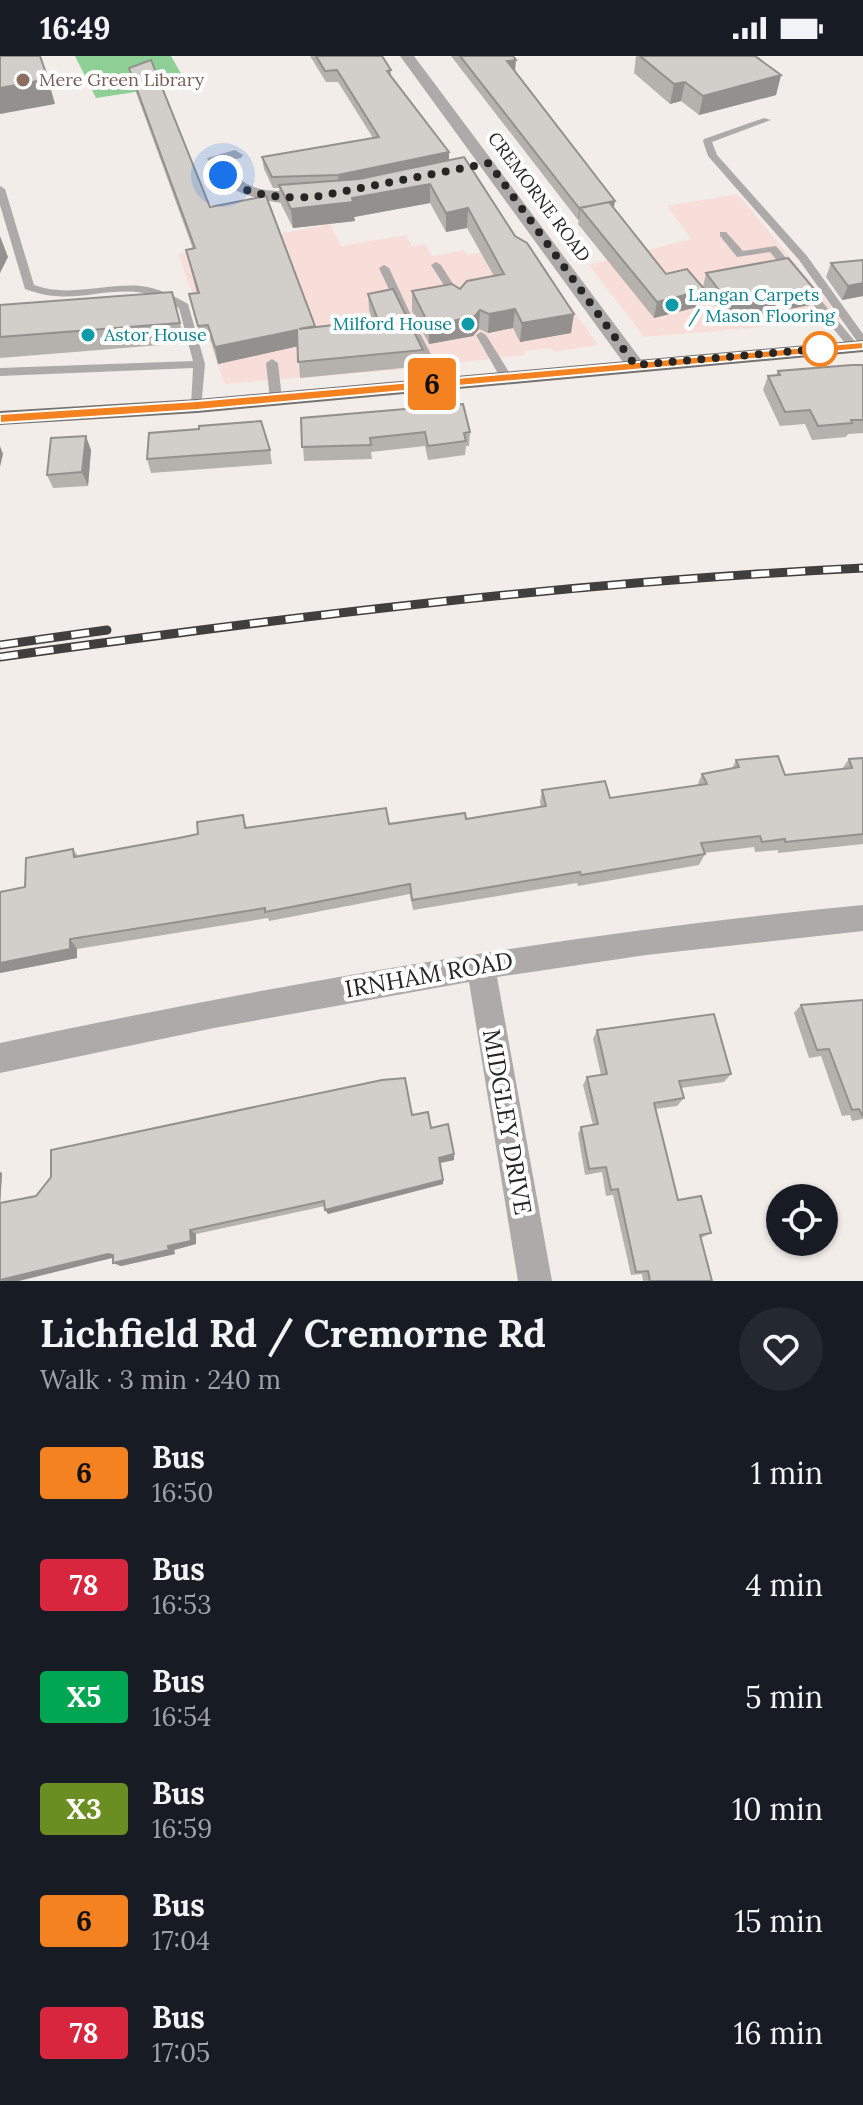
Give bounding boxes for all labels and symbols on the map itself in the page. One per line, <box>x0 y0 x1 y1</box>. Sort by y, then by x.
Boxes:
place label: Mere Green Library <box>39 68 205 91</box>
marker: Mere Green Library <box>14 71 32 89</box>
street label: CREMORNE ROAD <box>483 127 596 266</box>
your location <box>203 155 243 195</box>
place label: Langan Carpets / Mason Flooring <box>688 283 836 327</box>
marker: Langan Carpets / Mason Flooring <box>663 296 681 314</box>
place label: Milford House <box>333 312 452 335</box>
marker: Milford House <box>459 315 477 333</box>
place label: Astor House <box>103 323 207 346</box>
marker: Astor House <box>79 326 97 344</box>
unlabelled marker <box>803 332 837 366</box>
line badge: 6 <box>406 358 458 410</box>
street label: IRNHAM ROAD <box>342 944 515 1005</box>
street label: MIDGLEY DRIVE <box>476 1027 539 1217</box>

